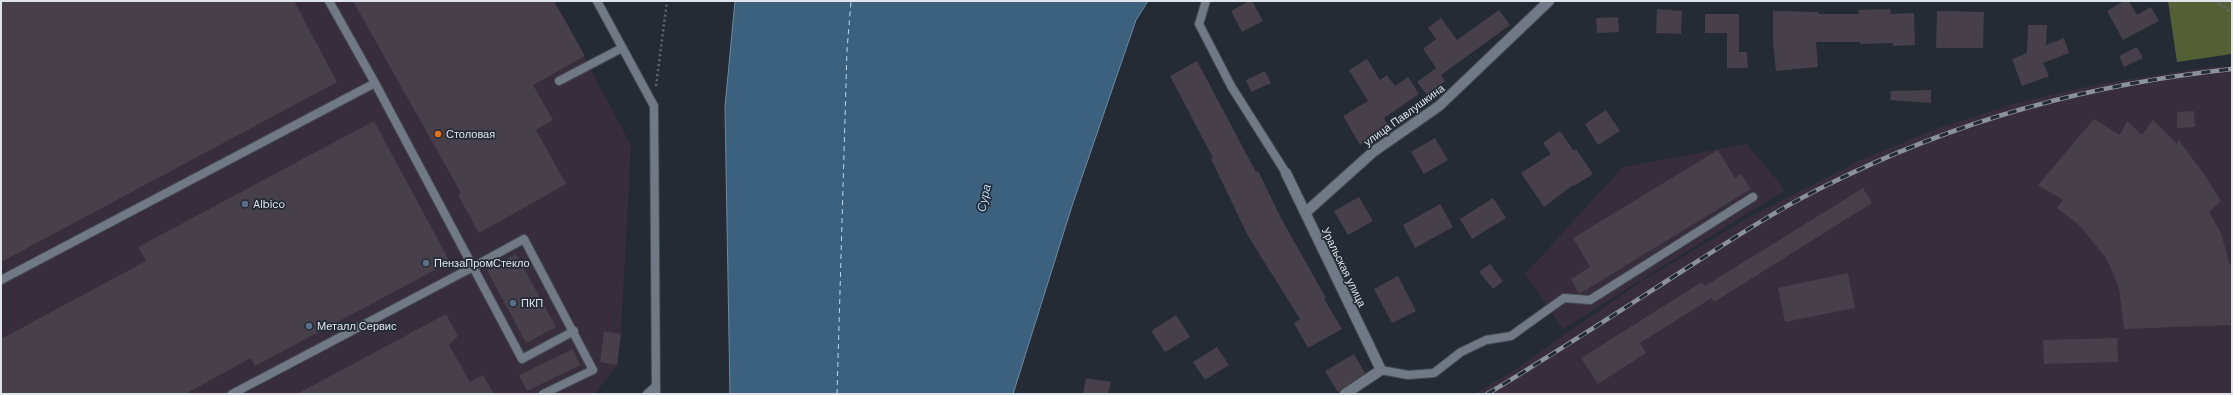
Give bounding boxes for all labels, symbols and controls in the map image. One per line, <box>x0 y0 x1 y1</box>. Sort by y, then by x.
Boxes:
street label: улица Павлушкина <box>1361 80 1448 149</box>
place label: Столовая <box>446 127 495 141</box>
marker: Столовая <box>433 129 443 139</box>
water label: Сура <box>973 182 995 213</box>
place label: Albico <box>253 197 285 211</box>
marker: Albico <box>240 199 250 209</box>
street label: Уральская улица <box>1319 225 1370 310</box>
place label: ПензаПромСтекло <box>434 256 530 270</box>
marker: ПензаПромСтекло <box>421 258 431 268</box>
place label: ПКП <box>521 296 543 310</box>
marker: ПКП <box>508 298 518 308</box>
place label: Металл Сервис <box>317 319 397 333</box>
marker: Металл Сервис <box>304 321 314 331</box>

